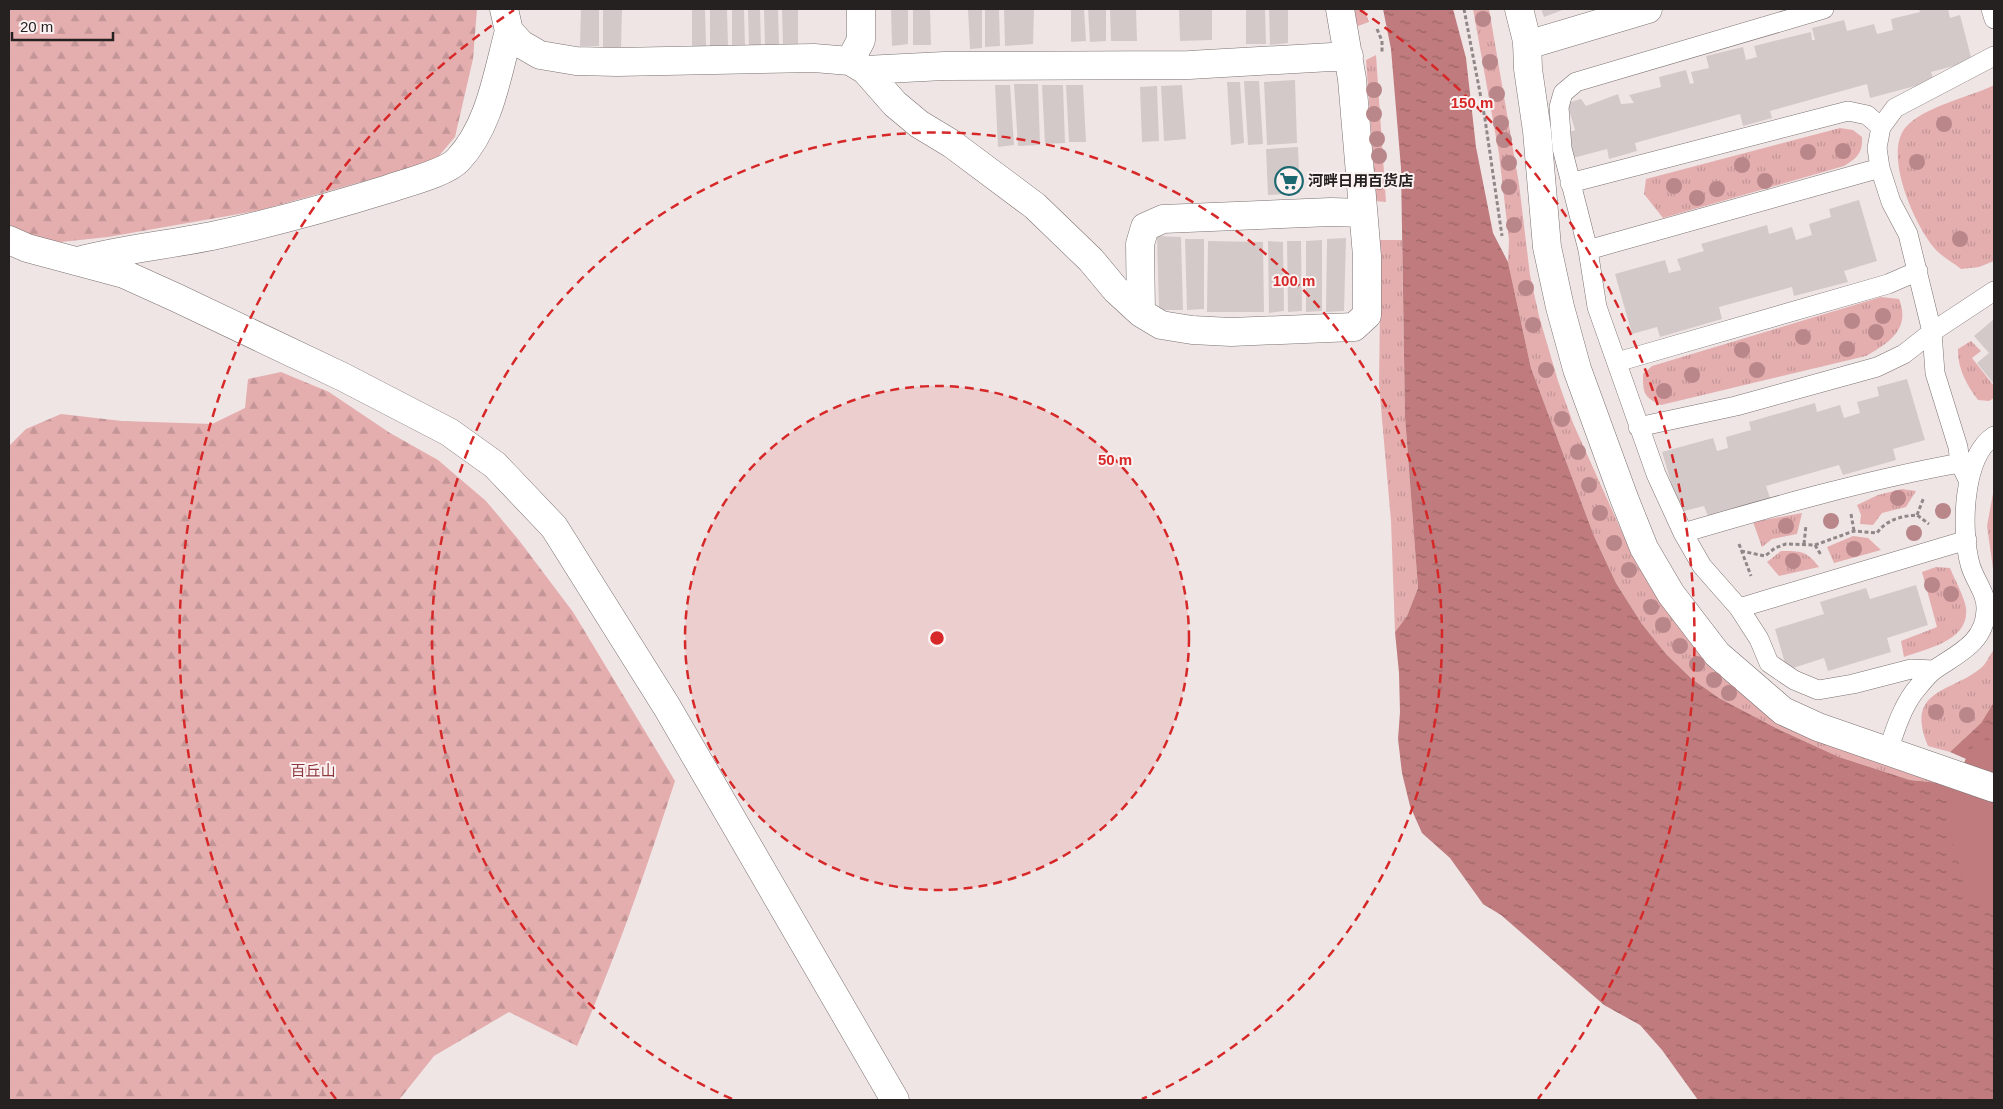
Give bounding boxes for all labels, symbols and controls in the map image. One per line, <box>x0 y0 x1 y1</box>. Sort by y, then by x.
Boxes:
scale bar <box>12 10 114 42</box>
text: 20 m <box>20 18 53 35</box>
text: 150 m <box>1451 94 1493 111</box>
supermarket icon: 河畔日用百货店 <box>1274 166 1304 196</box>
place label: 河畔日用百货店 <box>1308 172 1413 189</box>
text: 100 m <box>1273 272 1315 289</box>
text: 50 m <box>1098 451 1132 468</box>
centre of rings <box>928 629 946 647</box>
park label: 百丘山 <box>290 762 336 779</box>

